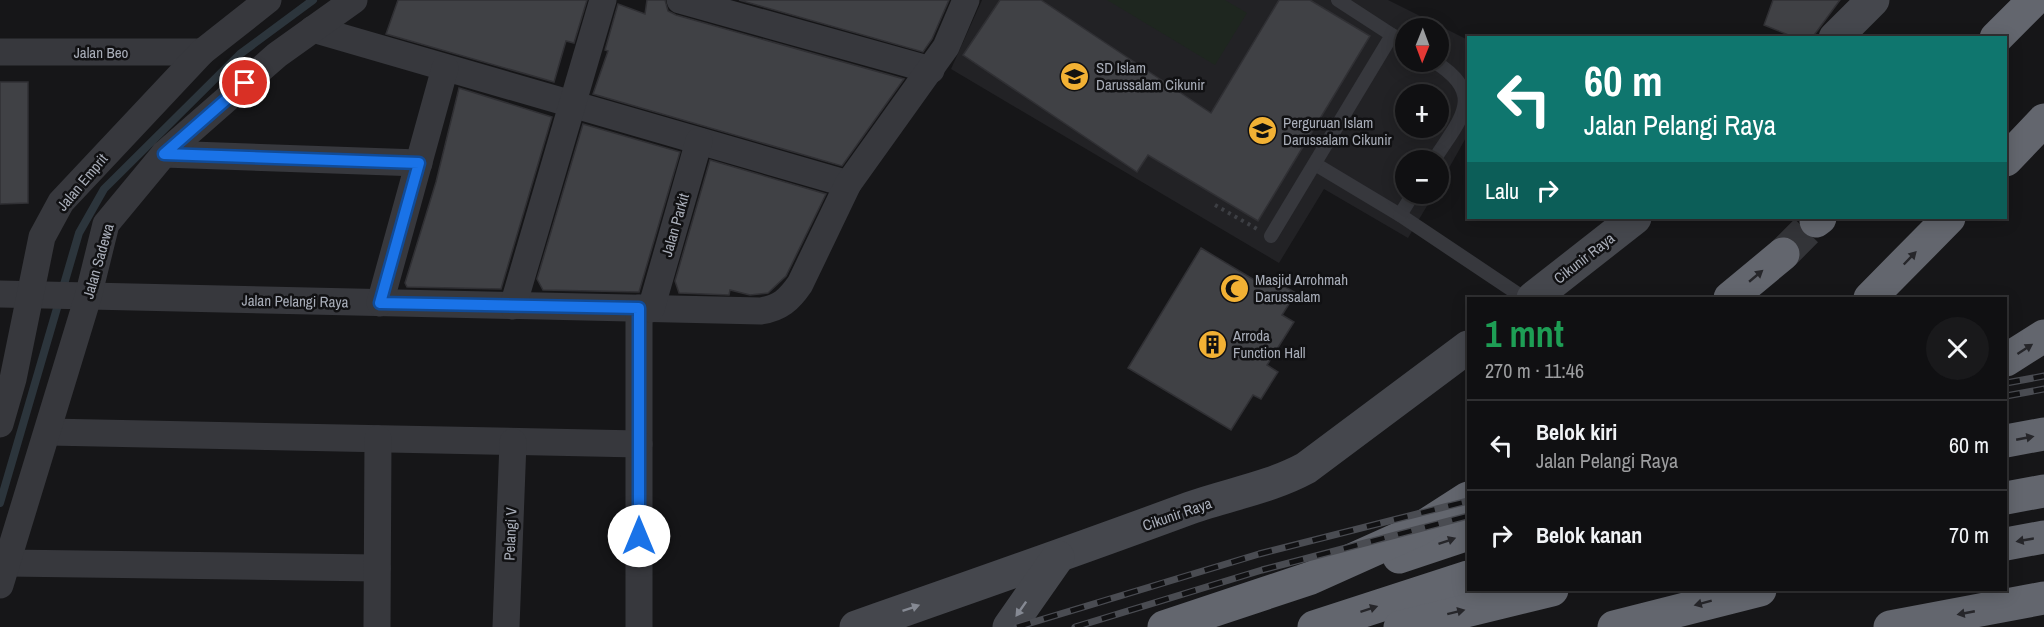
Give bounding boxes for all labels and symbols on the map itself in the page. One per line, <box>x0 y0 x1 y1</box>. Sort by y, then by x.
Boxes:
north arrow <box>1395 18 1449 72</box>
street label: Jalan Beo <box>74 42 129 63</box>
pin <box>219 57 270 108</box>
place label: SD Islam Darussalam Cikunir <box>1096 57 1205 95</box>
school or university icon: SD Islam Darussalam Cikunir <box>1059 60 1091 92</box>
place label: Perguruan Islam Darussalam Cikunir <box>1283 112 1392 150</box>
school or university icon: Perguruan Islam Darussalam Cikunir <box>1246 115 1278 147</box>
street label: Jalan Emprit <box>52 148 113 215</box>
street label: Jalan Parkit <box>656 190 694 259</box>
street label: Jalan Sadewa <box>77 221 119 301</box>
street label: Cikunir Raya <box>1549 228 1619 288</box>
one-way arrow <box>1902 251 1917 265</box>
place label: Masjid Arrohmah Darussalam <box>1255 269 1348 307</box>
one-way arrow <box>1749 270 1764 283</box>
mosque icon: Masjid Arrohmah Darussalam <box>1218 272 1250 304</box>
street label: Jalan Pelangi Raya <box>241 290 349 312</box>
place label: Arroda Function Hall <box>1232 325 1305 363</box>
building icon: Arroda Function Hall <box>1196 328 1228 360</box>
one-way arrow <box>2017 343 2033 354</box>
one-way arrow <box>2015 433 2034 442</box>
street label: Cikunir Raya <box>1140 492 1214 536</box>
position arrow <box>607 504 671 568</box>
street label: Pelangi V <box>499 506 521 561</box>
one-way arrow <box>1438 535 1456 545</box>
one-way arrow <box>2015 536 2034 545</box>
one-way arrow <box>1694 599 1713 609</box>
one-way arrow <box>1015 601 1027 617</box>
one-way arrow <box>902 603 920 612</box>
one-way arrow <box>1360 604 1378 613</box>
one-way arrow <box>1447 607 1465 617</box>
one-way arrow <box>1956 609 1975 618</box>

